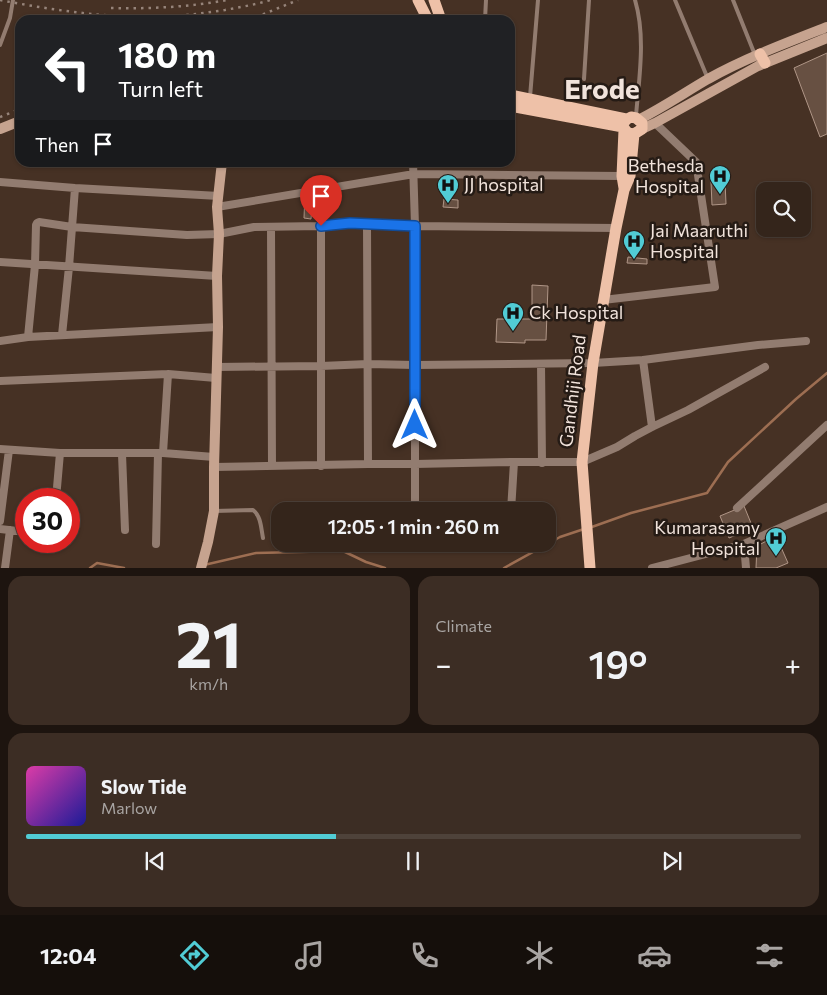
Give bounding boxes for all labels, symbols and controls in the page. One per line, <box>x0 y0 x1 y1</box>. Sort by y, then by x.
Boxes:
text: 180 m <box>118 32 216 75</box>
icon: left <box>35 35 100 100</box>
district label: Erode <box>564 71 640 105</box>
text: Turn left <box>118 75 203 102</box>
icon: arrive <box>89 130 117 158</box>
text: Then <box>35 133 79 156</box>
place label: Bethesda Hospital <box>628 154 704 197</box>
hospital icon: Bethesda Hospital <box>708 164 732 195</box>
hospital icon: JJ hospital <box>436 173 460 204</box>
place label: JJ hospital <box>464 173 544 195</box>
pin <box>300 175 342 226</box>
icon: arrive <box>307 182 335 210</box>
map controls <box>756 182 811 237</box>
button: search <box>756 182 811 237</box>
place label: Jai Maaruthi Hospital <box>650 219 748 262</box>
hospital icon: Jai Maaruthi Hospital <box>622 229 646 260</box>
hospital icon: Ck Hospital <box>501 301 525 332</box>
place label: Ck Hospital <box>529 301 623 323</box>
street label: Gandhiji Road <box>554 333 590 448</box>
position arrow <box>388 398 440 450</box>
speed limit sign: 30 <box>15 488 80 553</box>
text: 12:05 · 1 min · 260 m <box>328 515 499 538</box>
place label: Kumarasamy Hospital <box>654 516 760 559</box>
hospital icon: Kumarasamy Hospital <box>764 526 788 557</box>
text: 21 <box>176 602 242 681</box>
text: Climate <box>436 616 492 635</box>
text: 19° <box>589 640 647 687</box>
text: − <box>436 647 451 681</box>
text: + <box>785 647 801 681</box>
text: km/h <box>189 674 228 693</box>
text: Slow Tide <box>101 775 187 798</box>
text: Marlow <box>101 798 157 817</box>
icon: previous <box>141 847 169 875</box>
icon: pause <box>399 847 427 875</box>
icon: next <box>658 847 686 875</box>
icon: directions <box>177 938 212 973</box>
icon: music <box>292 938 327 973</box>
icon: phone <box>407 938 442 973</box>
icon: climate <box>522 938 557 973</box>
icon: car <box>637 938 672 973</box>
icon: filters <box>752 938 787 973</box>
text: 12:04 <box>40 942 96 969</box>

